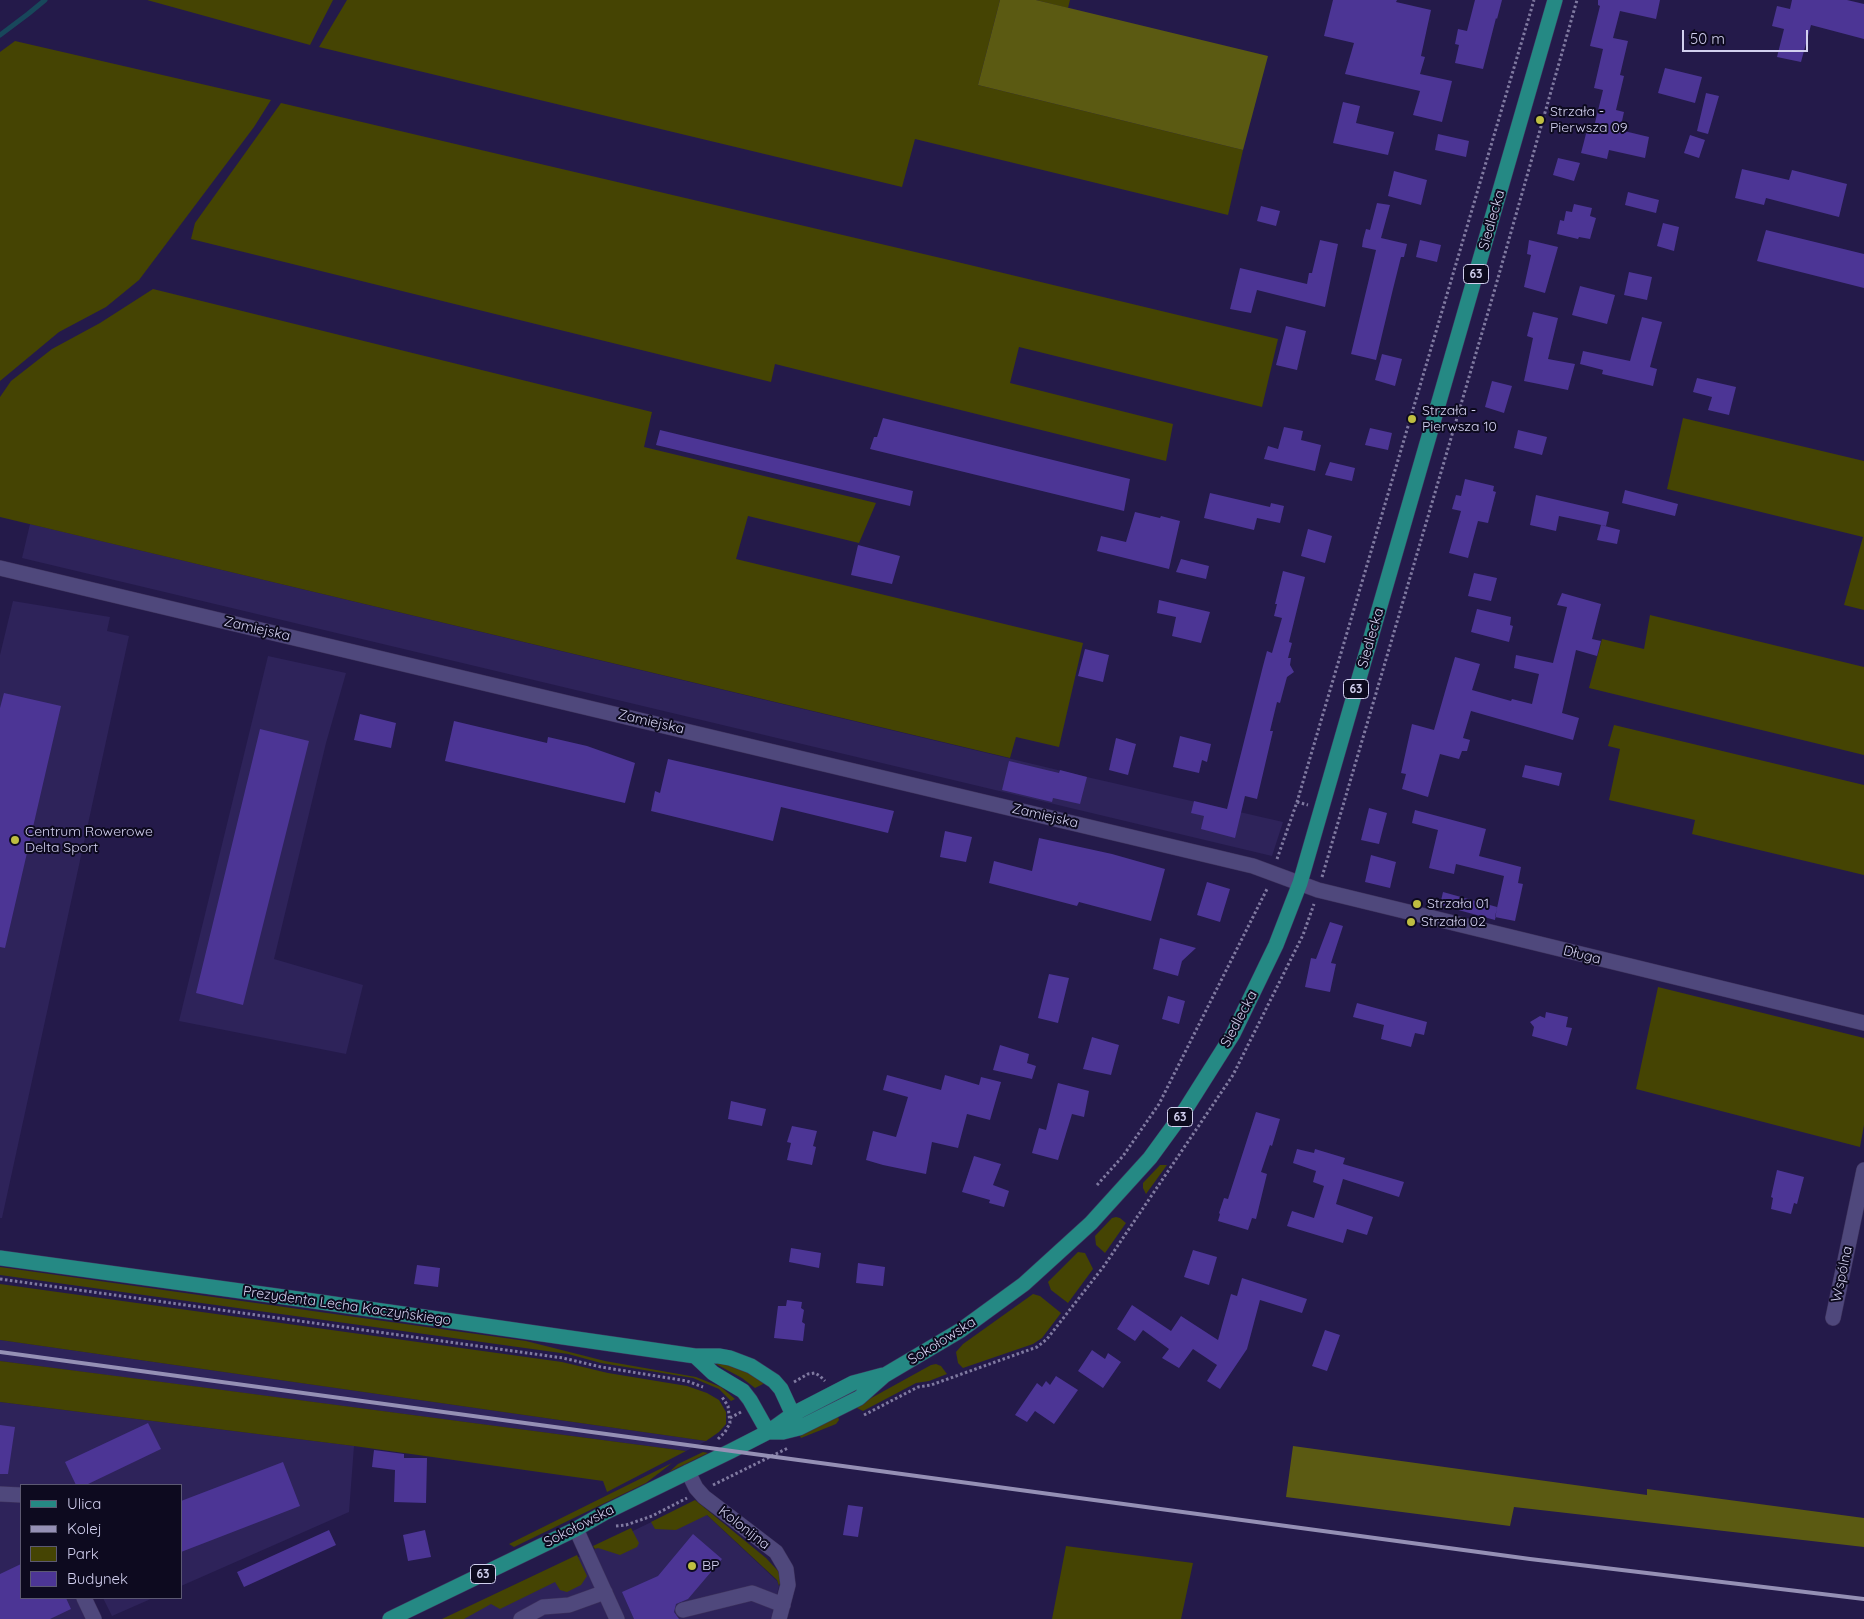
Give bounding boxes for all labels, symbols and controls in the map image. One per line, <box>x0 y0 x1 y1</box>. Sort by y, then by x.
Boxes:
scale bar <box>1684 20 1810 52</box>
text: 50 m <box>1690 29 1725 48</box>
place label: Strzała - Pierwsza 09 <box>1550 104 1628 136</box>
marker: Strzała - Pierwsza 09 <box>1534 114 1546 126</box>
street label: Siedlecka <box>1475 188 1509 252</box>
road number: 63 <box>1464 264 1488 284</box>
place label: Strzała - Pierwsza 10 <box>1422 403 1497 436</box>
marker: Strzała - Pierwsza 10 <box>1406 413 1418 425</box>
street label: Siedlecka <box>1354 606 1388 670</box>
street label: Zamiejska <box>222 613 292 645</box>
road number: 63 <box>1344 680 1368 699</box>
street label: Zamiejska <box>616 706 686 738</box>
street label: Zamiejska <box>1010 800 1080 832</box>
place label: Centrum Rowerowe Delta Sport <box>25 824 153 856</box>
marker: Centrum Rowerowe Delta Sport <box>9 834 21 846</box>
place label: Strzała 01 <box>1427 896 1489 912</box>
marker: Strzała 01 <box>1411 898 1423 910</box>
place label: Strzała 02 <box>1421 914 1486 930</box>
marker: Strzała 02 <box>1405 916 1417 928</box>
street label: Długa <box>1561 942 1603 968</box>
street label: Siedlecka <box>1217 988 1261 1050</box>
road number: 63 <box>1168 1108 1192 1126</box>
street label: Wspólna <box>1828 1244 1856 1304</box>
street label: Prezydenta Lecha Kaczyńskiego <box>242 1283 452 1329</box>
street label: Sokołowska <box>905 1314 979 1368</box>
legend <box>20 1484 182 1599</box>
text: Ulica <box>67 1494 101 1513</box>
street label: Sokołowska <box>541 1501 617 1551</box>
street label: Kolonijna <box>715 1503 773 1553</box>
text: Kolej <box>67 1519 102 1538</box>
text: Park <box>67 1544 99 1563</box>
place label: BP <box>702 1558 719 1574</box>
marker: BP <box>686 1560 698 1572</box>
road number: 63 <box>470 1565 496 1584</box>
text: Budynek <box>67 1569 128 1588</box>

